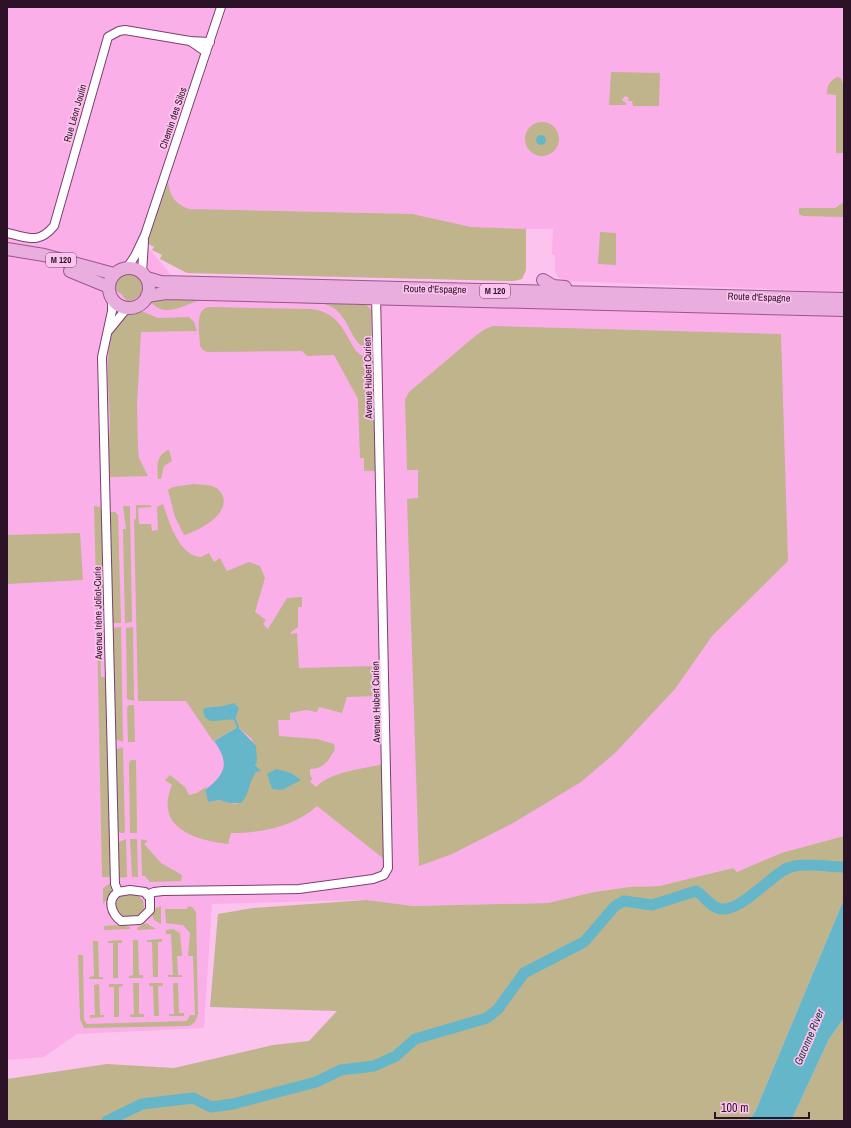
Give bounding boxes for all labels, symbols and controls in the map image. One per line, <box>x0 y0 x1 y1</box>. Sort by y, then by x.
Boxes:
street label: Rue Léon Joulin <box>61 82 89 144</box>
street label: Chemin des Silos <box>156 85 190 151</box>
road number: M 120 <box>46 253 76 267</box>
street label: Route d'Espagne <box>404 282 467 296</box>
road number: M 120 <box>480 284 510 298</box>
street label: Route d'Espagne <box>727 289 791 305</box>
street label: Avenue Hubert Curien <box>361 337 375 420</box>
street label: Avenue Irène Joliot-Curie <box>91 566 105 661</box>
street label: Avenue Hubert Curien <box>369 661 383 744</box>
water label: Garonne River <box>791 1006 827 1067</box>
scale bar <box>715 1094 809 1120</box>
text: 100 m <box>721 1100 748 1116</box>

